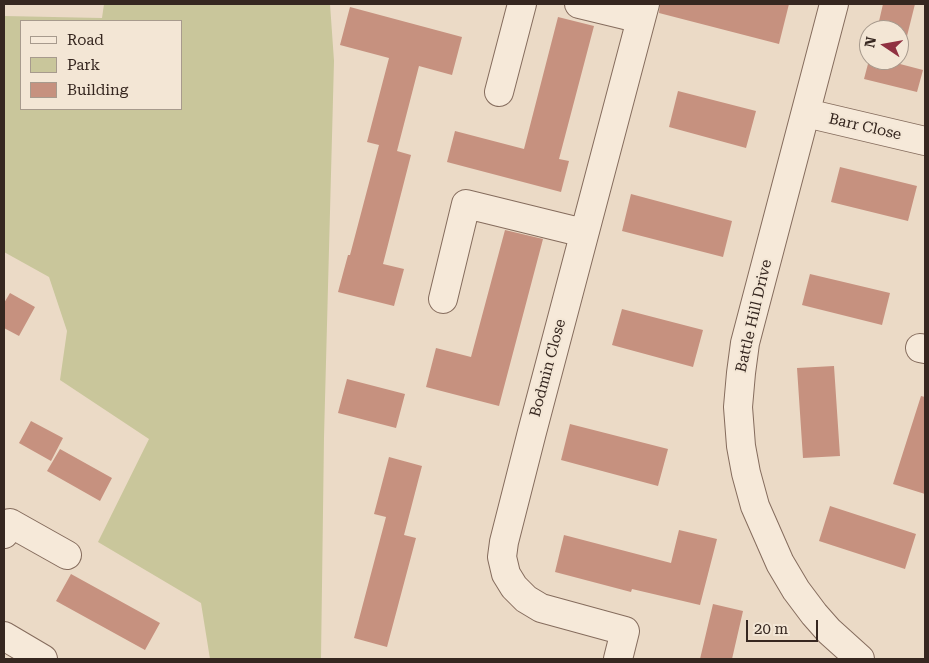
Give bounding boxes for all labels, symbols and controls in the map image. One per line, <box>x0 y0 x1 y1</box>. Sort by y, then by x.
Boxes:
legend <box>20 20 182 110</box>
north arrow <box>859 20 909 70</box>
text: Road <box>67 31 104 49</box>
text: N <box>861 35 879 49</box>
text: Park <box>67 56 100 74</box>
text: Building <box>67 81 128 99</box>
street label: Barr Close <box>827 110 903 144</box>
street label: Battle Hill Drive <box>732 258 776 374</box>
street label: Bodmin Close <box>526 317 570 419</box>
scale bar <box>749 610 822 642</box>
text: 20 m <box>754 620 788 638</box>

